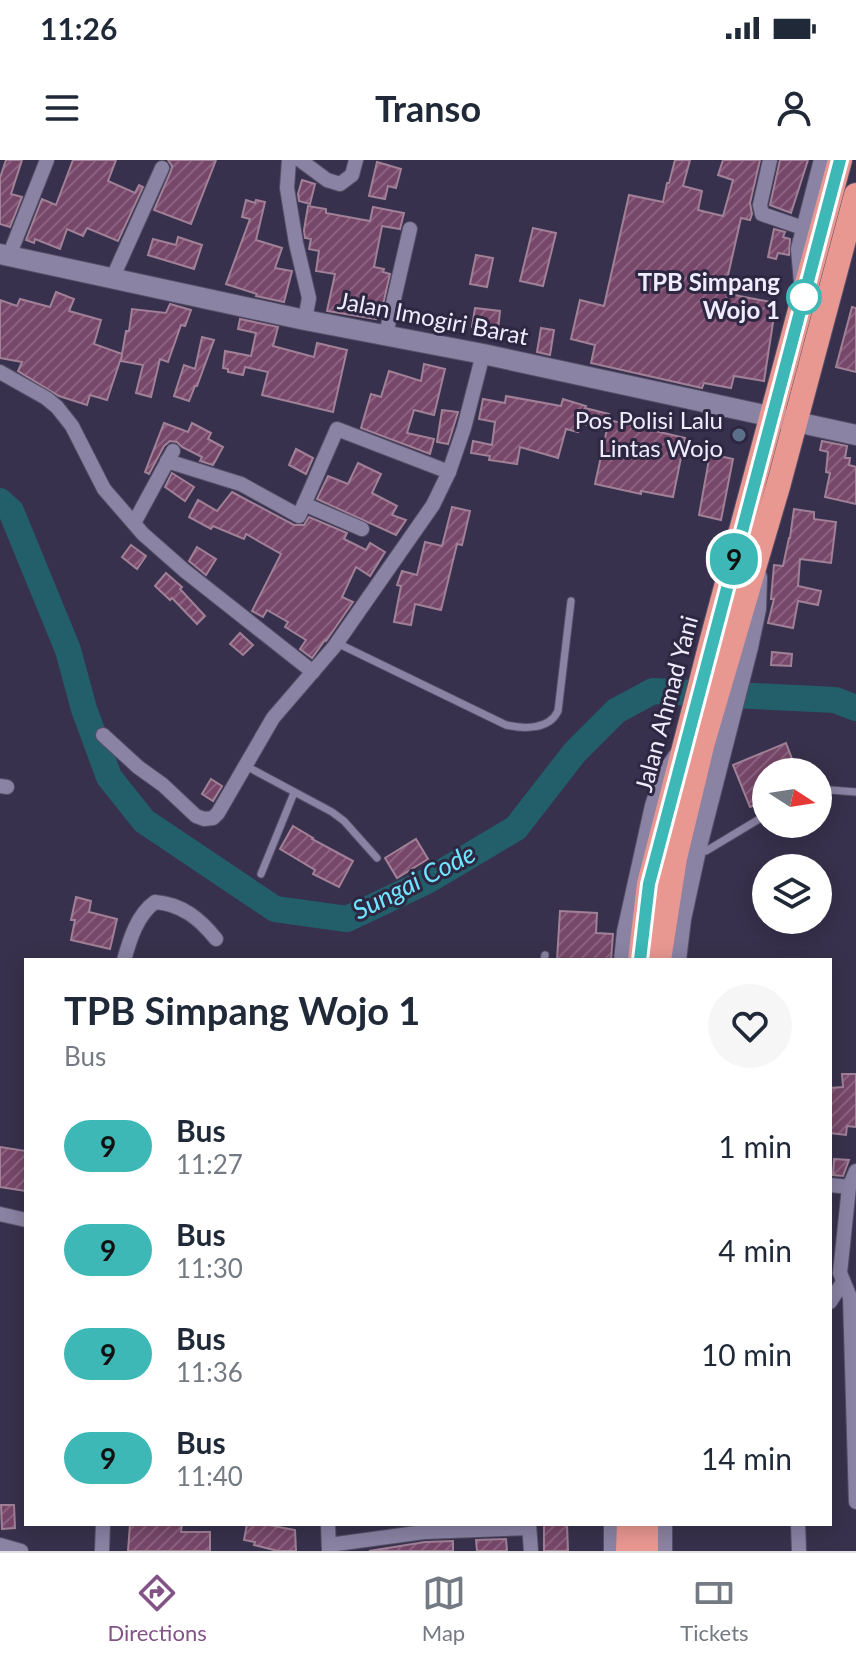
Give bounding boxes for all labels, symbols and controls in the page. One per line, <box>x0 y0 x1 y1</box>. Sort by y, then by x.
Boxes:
text: 11:26 <box>40 10 117 46</box>
icon: menu <box>40 86 84 130</box>
text: Transo <box>375 86 481 130</box>
icon: person <box>772 86 816 130</box>
place label: TPB Simpang Wojo 1 <box>638 267 780 324</box>
marker: TPB Simpang Wojo 1 <box>787 280 821 314</box>
street label: Jalan Imogiri Barat <box>335 285 531 350</box>
place label: Pos Polisi Lalu Lintas Wojo <box>575 405 723 462</box>
marker: Pos Polisi Lalu Lintas Wojo <box>730 426 748 444</box>
line badge: 9 <box>708 533 760 585</box>
text: 9 <box>726 542 742 576</box>
street label: Jalan Ahmad Yani <box>628 612 703 795</box>
north arrow <box>752 758 832 838</box>
map controls <box>752 758 832 934</box>
water label: Sungai Code <box>347 837 480 926</box>
button: layers <box>752 854 832 934</box>
button: heart <box>708 984 792 1068</box>
text: TPB Simpang Wojo 1 <box>64 987 420 1033</box>
text: Bus <box>64 1040 106 1072</box>
text: Bus <box>176 1112 226 1148</box>
text: 1 min <box>718 1128 792 1164</box>
text: 9 <box>100 1129 116 1163</box>
text: 11:27 <box>176 1148 243 1180</box>
text: Bus <box>176 1216 226 1252</box>
text: 4 min <box>718 1232 792 1268</box>
text: 9 <box>100 1233 116 1267</box>
text: 11:30 <box>176 1252 243 1284</box>
text: Bus <box>176 1320 226 1356</box>
text: 10 min <box>701 1336 792 1372</box>
text: 9 <box>100 1337 116 1371</box>
text: 11:36 <box>176 1356 243 1388</box>
text: Bus <box>176 1424 226 1460</box>
text: 14 min <box>701 1440 792 1476</box>
text: 9 <box>100 1441 116 1475</box>
text: 11:40 <box>176 1460 243 1492</box>
tab: Directions <box>107 1571 207 1646</box>
tab: Map <box>422 1571 466 1646</box>
tab: Tickets <box>680 1571 749 1646</box>

